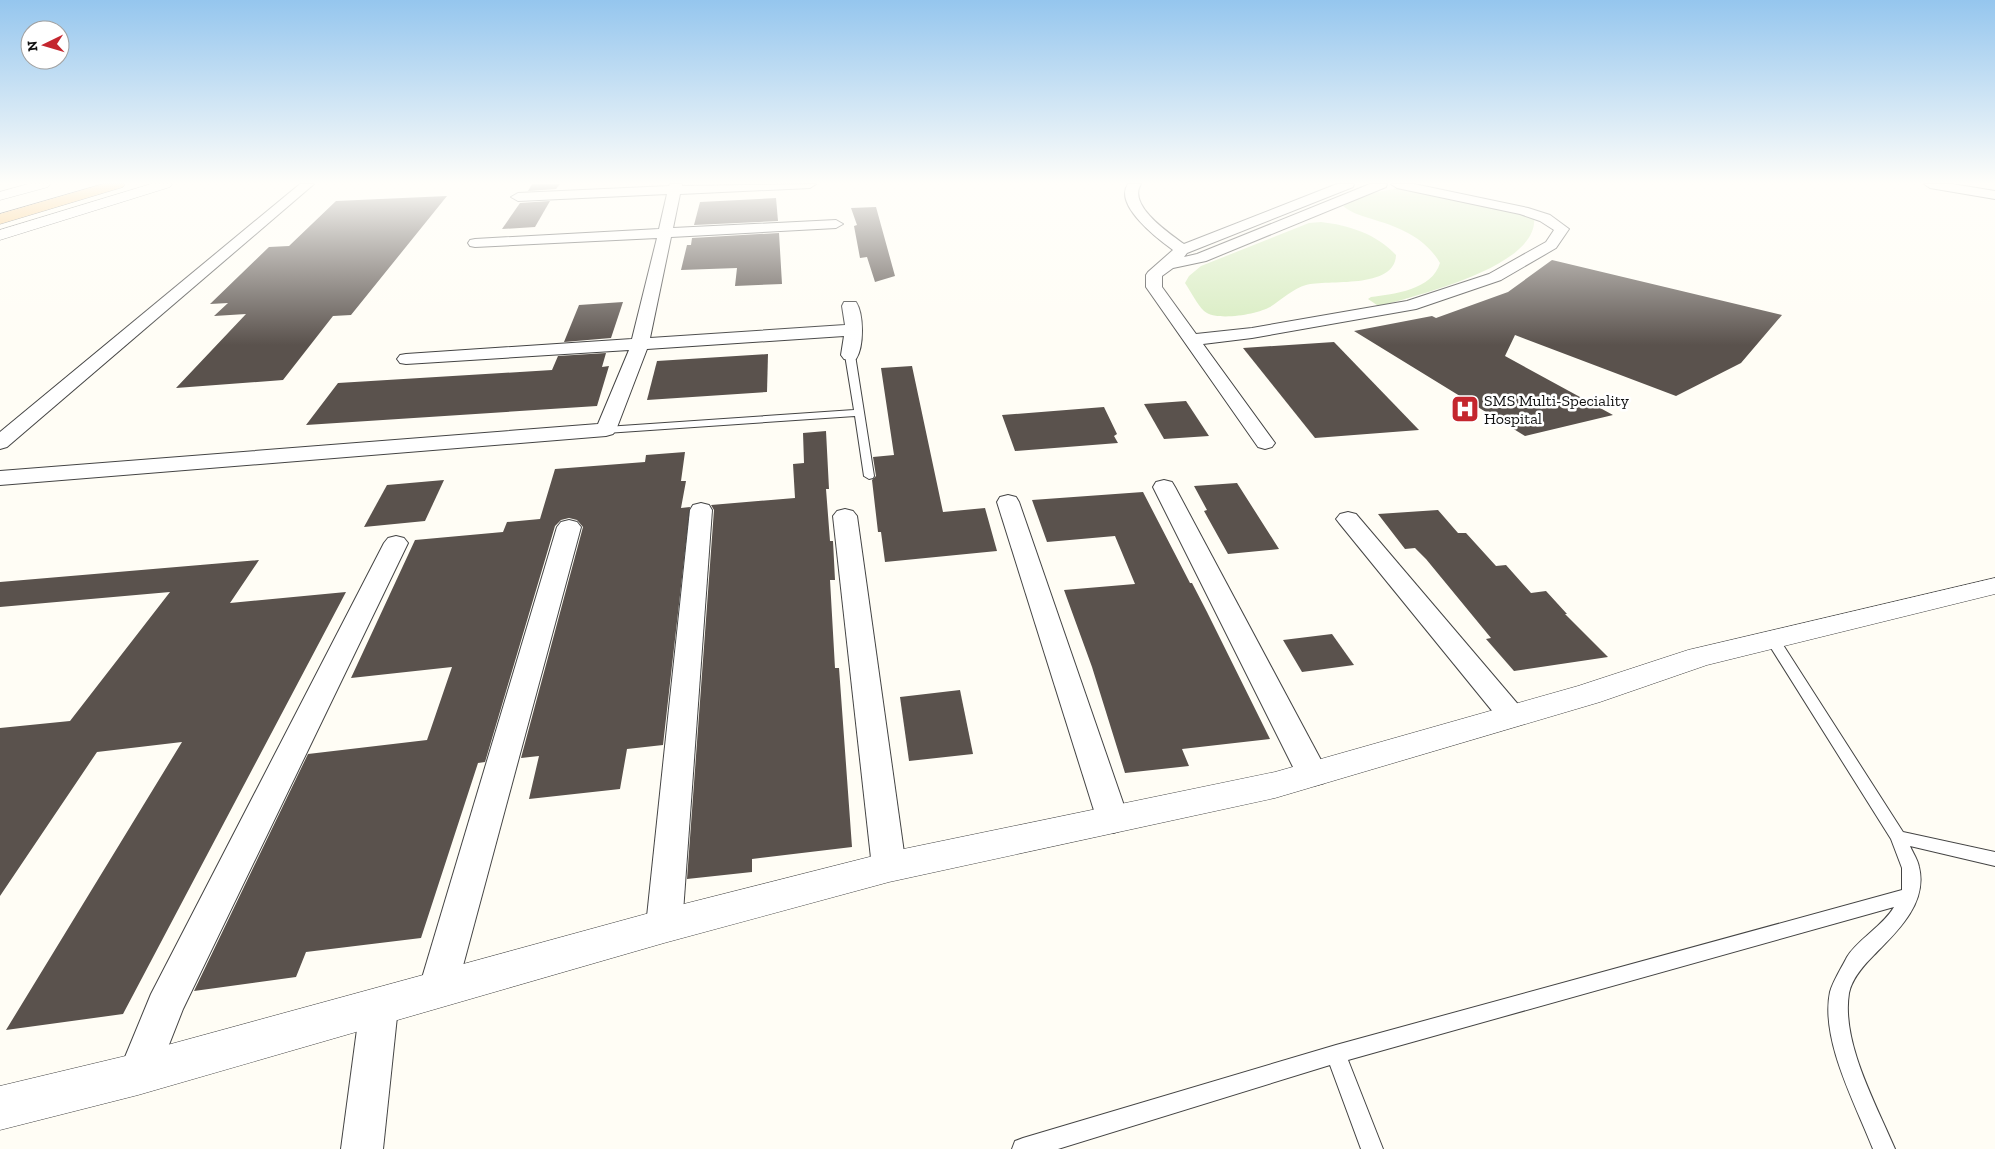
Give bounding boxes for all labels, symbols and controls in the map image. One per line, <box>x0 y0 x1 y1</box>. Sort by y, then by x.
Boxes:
north arrow <box>20 20 70 70</box>
text: N <box>24 40 41 52</box>
place label: SMS Multi-Speciality Hospital <box>1484 391 1630 428</box>
hospital icon: SMS Multi-Speciality Hospital <box>1450 394 1480 424</box>

